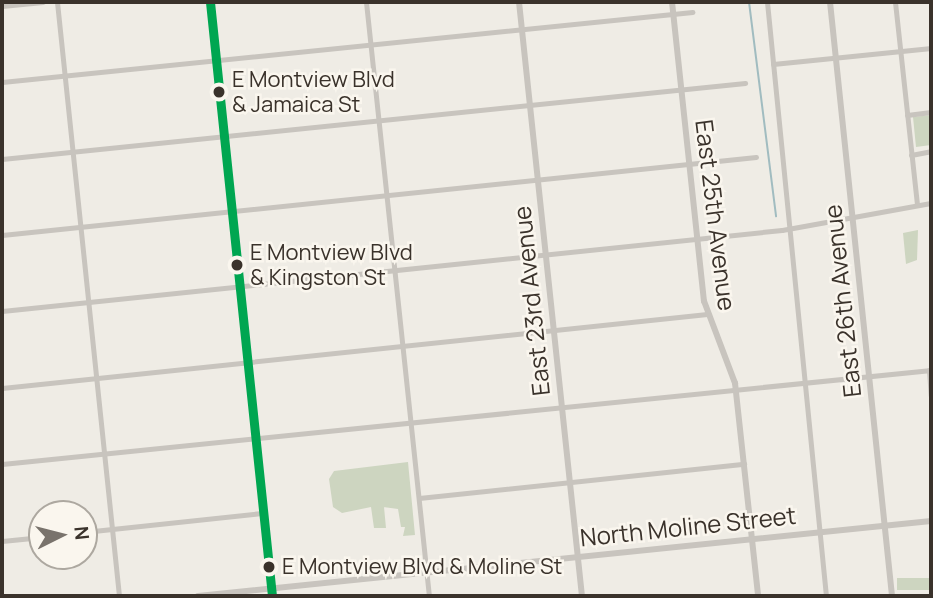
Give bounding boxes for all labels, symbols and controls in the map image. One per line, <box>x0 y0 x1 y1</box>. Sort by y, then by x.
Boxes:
place label: E Montview Blvd & Jamaica St <box>232 66 395 118</box>
marker: E Montview Blvd & Jamaica St <box>212 85 226 99</box>
street label: East 25th Avenue <box>690 118 742 312</box>
street label: East 26th Avenue <box>818 203 866 399</box>
street label: East 23rd Avenue <box>507 205 555 397</box>
place label: E Montview Blvd & Kingston St <box>250 239 413 290</box>
marker: E Montview Blvd & Kingston St <box>230 258 244 272</box>
north arrow <box>28 500 98 570</box>
street label: North Moline Street <box>579 500 797 552</box>
text: N <box>68 525 96 541</box>
place label: E Montview Blvd & Moline St <box>282 554 562 580</box>
marker: E Montview Blvd & Moline St <box>262 560 276 574</box>

